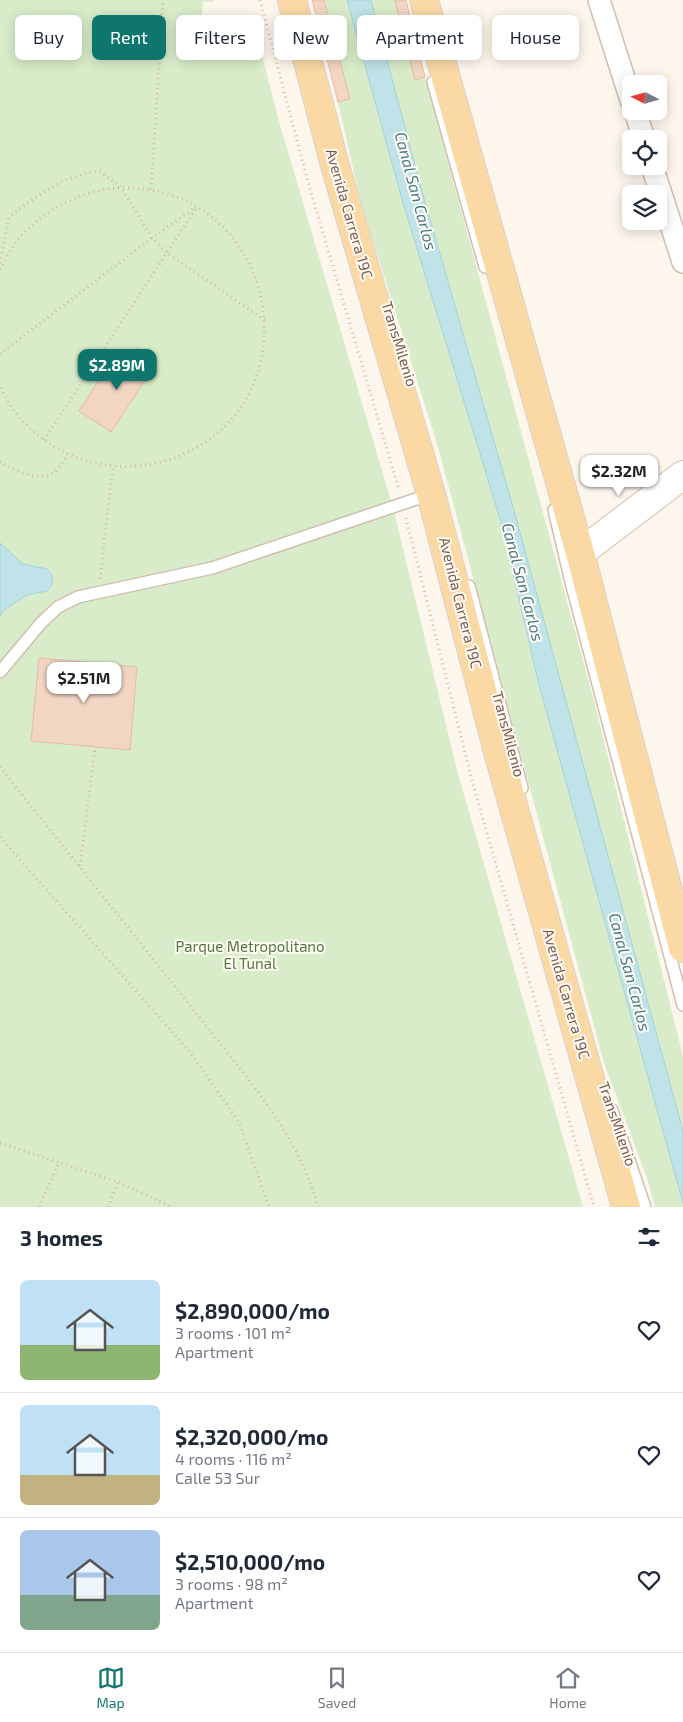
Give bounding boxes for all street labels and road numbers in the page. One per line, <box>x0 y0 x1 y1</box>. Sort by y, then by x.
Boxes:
street label: Avenida Carrera 19C <box>323 146 377 281</box>
street label: TransMilenio <box>378 299 421 389</box>
street label: Avenida Carrera 19C <box>436 535 486 671</box>
street label: TransMilenio <box>489 689 529 779</box>
street label: Avenida Carrera 19C <box>540 926 594 1061</box>
street label: TransMilenio <box>595 1079 641 1168</box>

